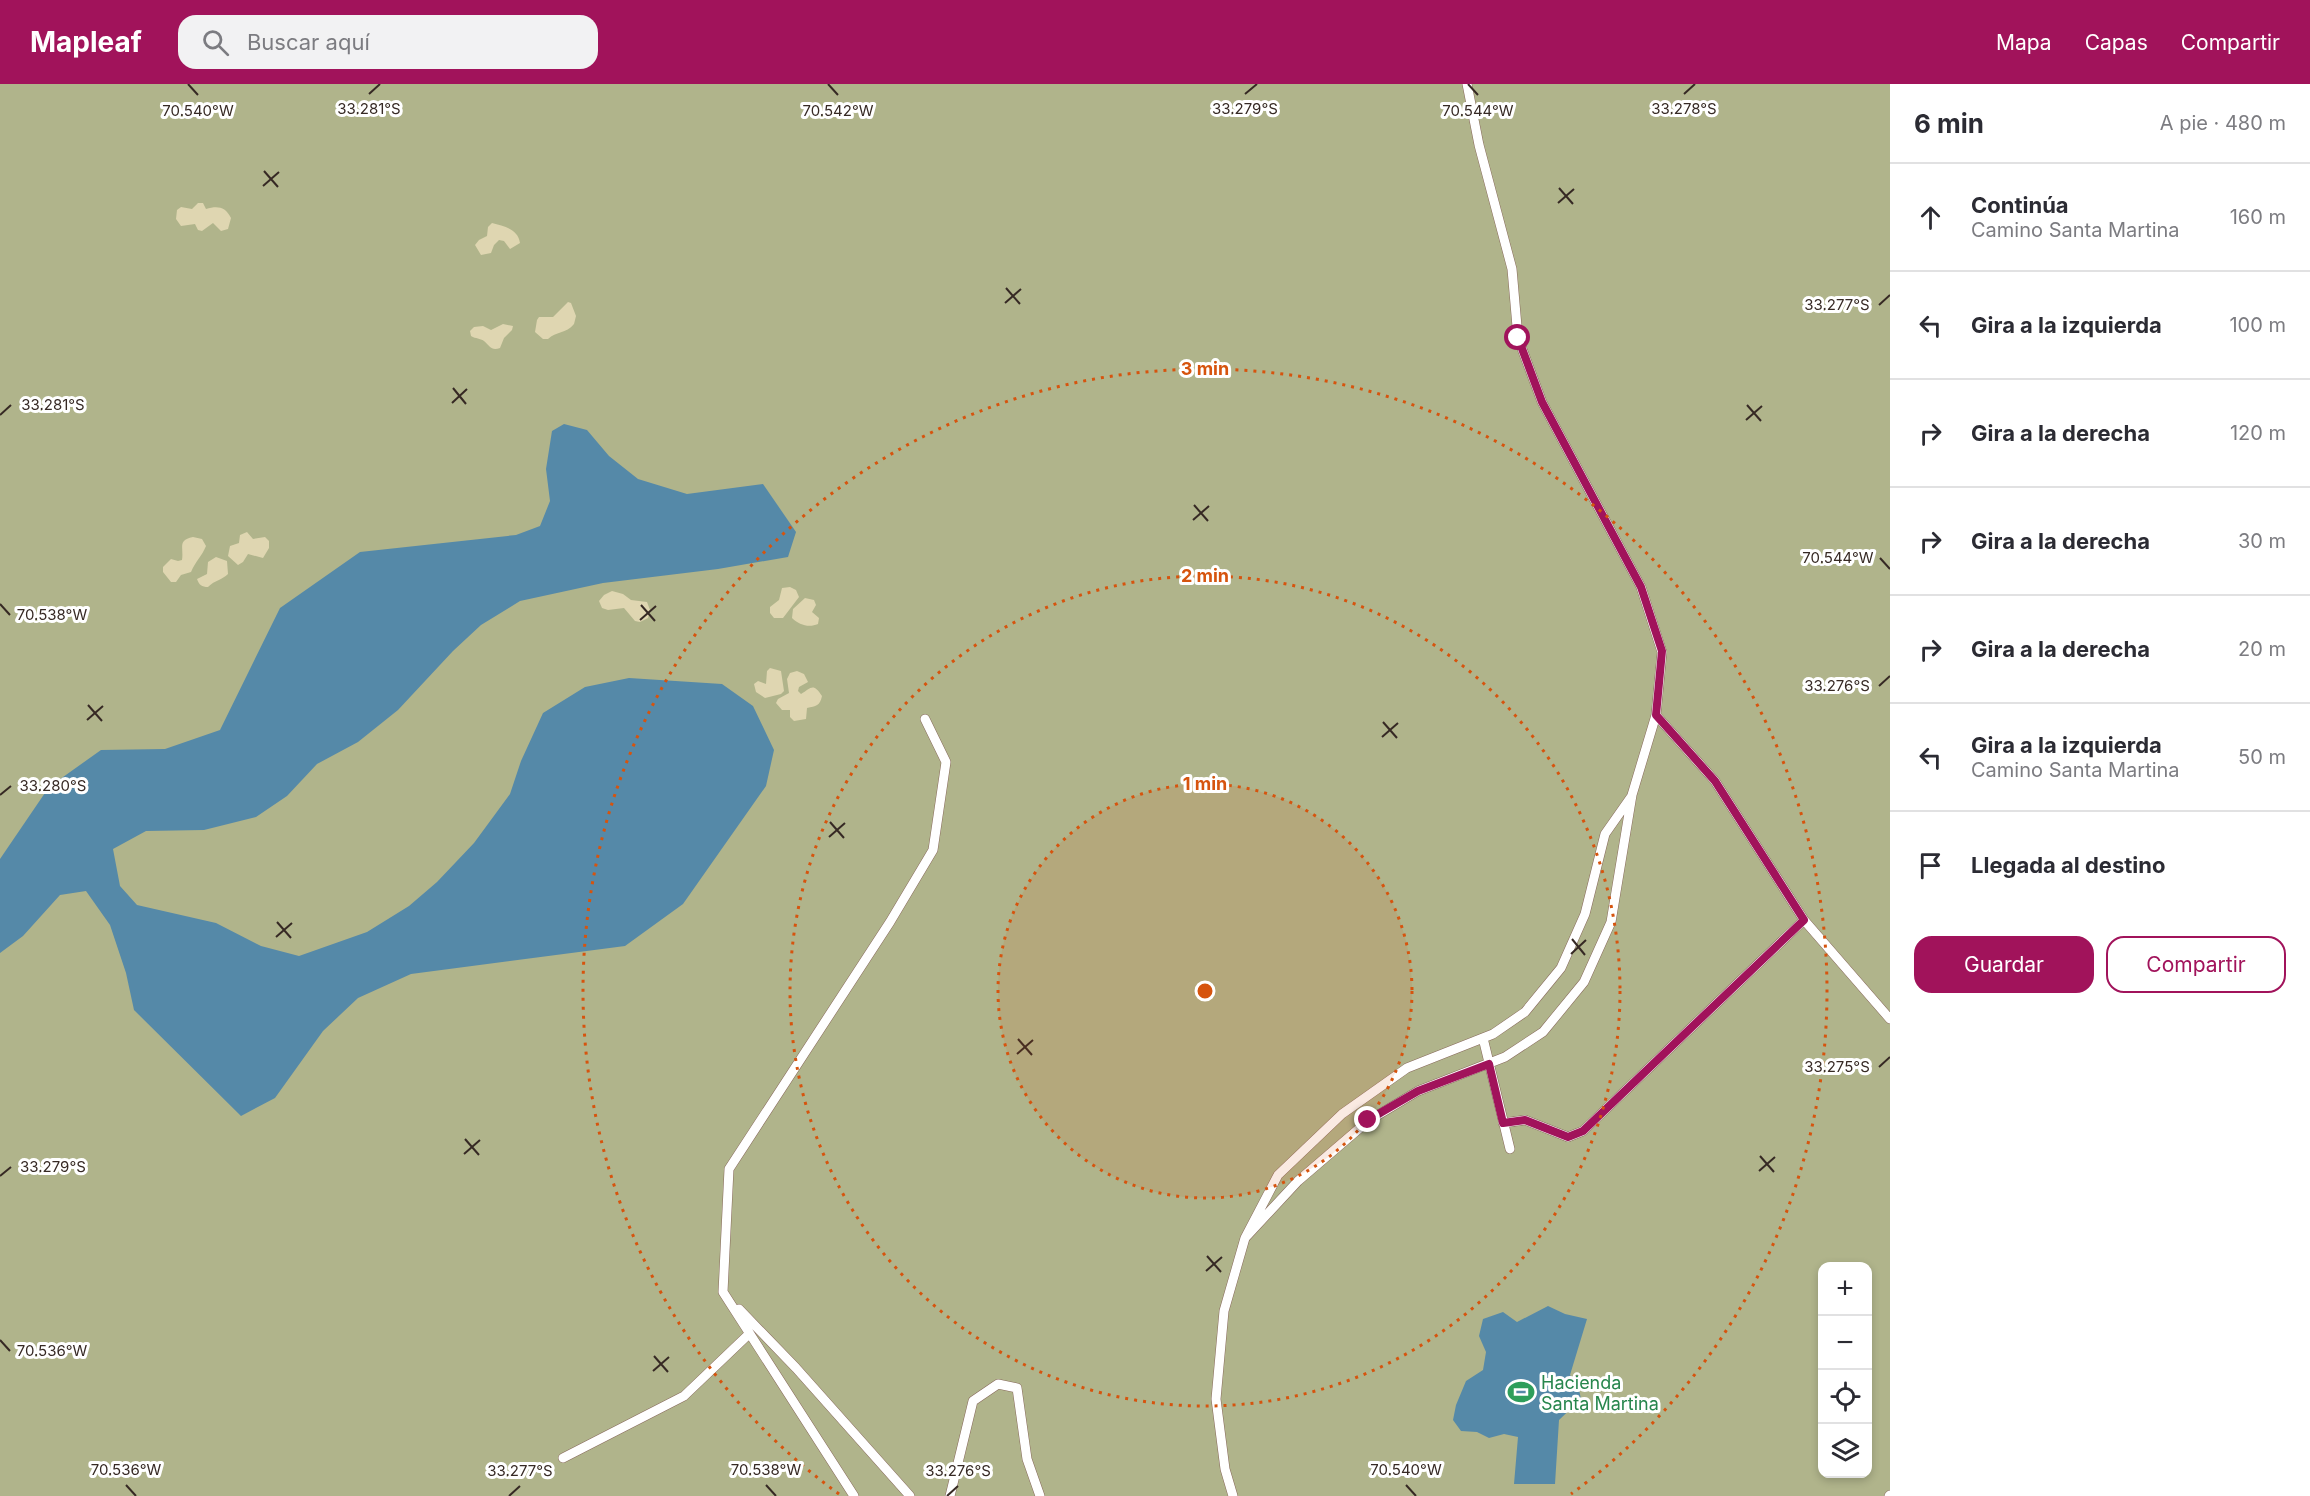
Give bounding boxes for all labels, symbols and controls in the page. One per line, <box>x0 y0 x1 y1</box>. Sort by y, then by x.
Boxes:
search box <box>178 15 598 69</box>
text: Mapleaf <box>30 25 142 59</box>
icon: search <box>199 26 232 59</box>
text: Buscar aquí <box>247 29 370 55</box>
text: Mapa <box>1996 30 2052 55</box>
text: Capas <box>2085 30 2148 55</box>
text: Compartir <box>2181 30 2280 55</box>
text: 33.281°S <box>337 99 401 118</box>
text: 33.279°S <box>1212 99 1278 118</box>
text: 33.278°S <box>1651 99 1717 118</box>
text: 70.540°W <box>162 101 234 120</box>
text: 70.542°W <box>802 101 874 120</box>
text: 70.544°W <box>1442 101 1514 120</box>
text: 6 min <box>1914 108 1984 139</box>
text: A pie · 480 m <box>2160 111 2286 135</box>
text: Continúa <box>1971 192 2069 218</box>
icon: ahead <box>1914 201 1947 234</box>
text: 160 m <box>2230 205 2286 229</box>
text: Camino Santa Martina <box>1971 218 2180 242</box>
text: 33.277°S <box>1804 295 1870 314</box>
icon: left <box>1914 309 1947 342</box>
text: Gira a la izquierda <box>1971 312 2162 338</box>
text: 100 m <box>2229 313 2286 337</box>
route start <box>1504 324 1530 350</box>
text: 3 min <box>1181 358 1229 379</box>
text: 33.281°S <box>21 395 85 414</box>
icon: right <box>1914 417 1947 450</box>
text: Gira a la derecha <box>1971 420 2150 446</box>
text: 120 m <box>2230 421 2286 445</box>
icon: right <box>1914 525 1947 558</box>
text: Gira a la derecha <box>1971 528 2150 554</box>
text: 30 m <box>2238 529 2286 553</box>
text: 70.544°W <box>1802 548 1874 567</box>
text: 2 min <box>1181 565 1229 586</box>
text: 70.538°W <box>17 605 87 624</box>
icon: right <box>1914 633 1947 666</box>
text: Gira a la derecha <box>1971 636 2150 662</box>
text: 20 m <box>2238 637 2286 661</box>
text: 33.276°S <box>1804 676 1870 695</box>
text: Gira a la izquierda <box>1971 732 2162 758</box>
icon: left <box>1914 741 1947 774</box>
text: 50 m <box>2238 745 2286 769</box>
text: Camino Santa Martina <box>1971 758 2180 782</box>
text: 1 min <box>1183 773 1227 794</box>
text: 33.280°S <box>20 776 86 795</box>
icon: arrive <box>1914 849 1947 882</box>
text: Llegada al destino <box>1971 852 2165 878</box>
button: Guardar <box>1914 936 2094 993</box>
button: Compartir <box>2106 936 2286 993</box>
centre of rings <box>1195 981 1215 1001</box>
text: 33.275°S <box>1804 1057 1870 1076</box>
route end <box>1354 1106 1380 1132</box>
text: 33.279°S <box>20 1157 86 1176</box>
map controls <box>1818 1262 1872 1478</box>
button: + <box>1818 1262 1872 1316</box>
button: − <box>1818 1316 1872 1370</box>
text: 70.536°W <box>17 1341 88 1360</box>
button: locate <box>1818 1370 1872 1424</box>
place label: Hacienda Santa Martina <box>1541 1372 1659 1414</box>
sports icon: Hacienda Santa Martina <box>1506 1377 1536 1407</box>
button: layers <box>1818 1424 1872 1478</box>
text: 70.536°W <box>91 1460 162 1479</box>
text: 70.538°W <box>731 1460 801 1479</box>
text: 70.540°W <box>1370 1460 1442 1479</box>
text: 33.277°S <box>487 1461 553 1480</box>
text: 33.276°S <box>925 1461 991 1480</box>

